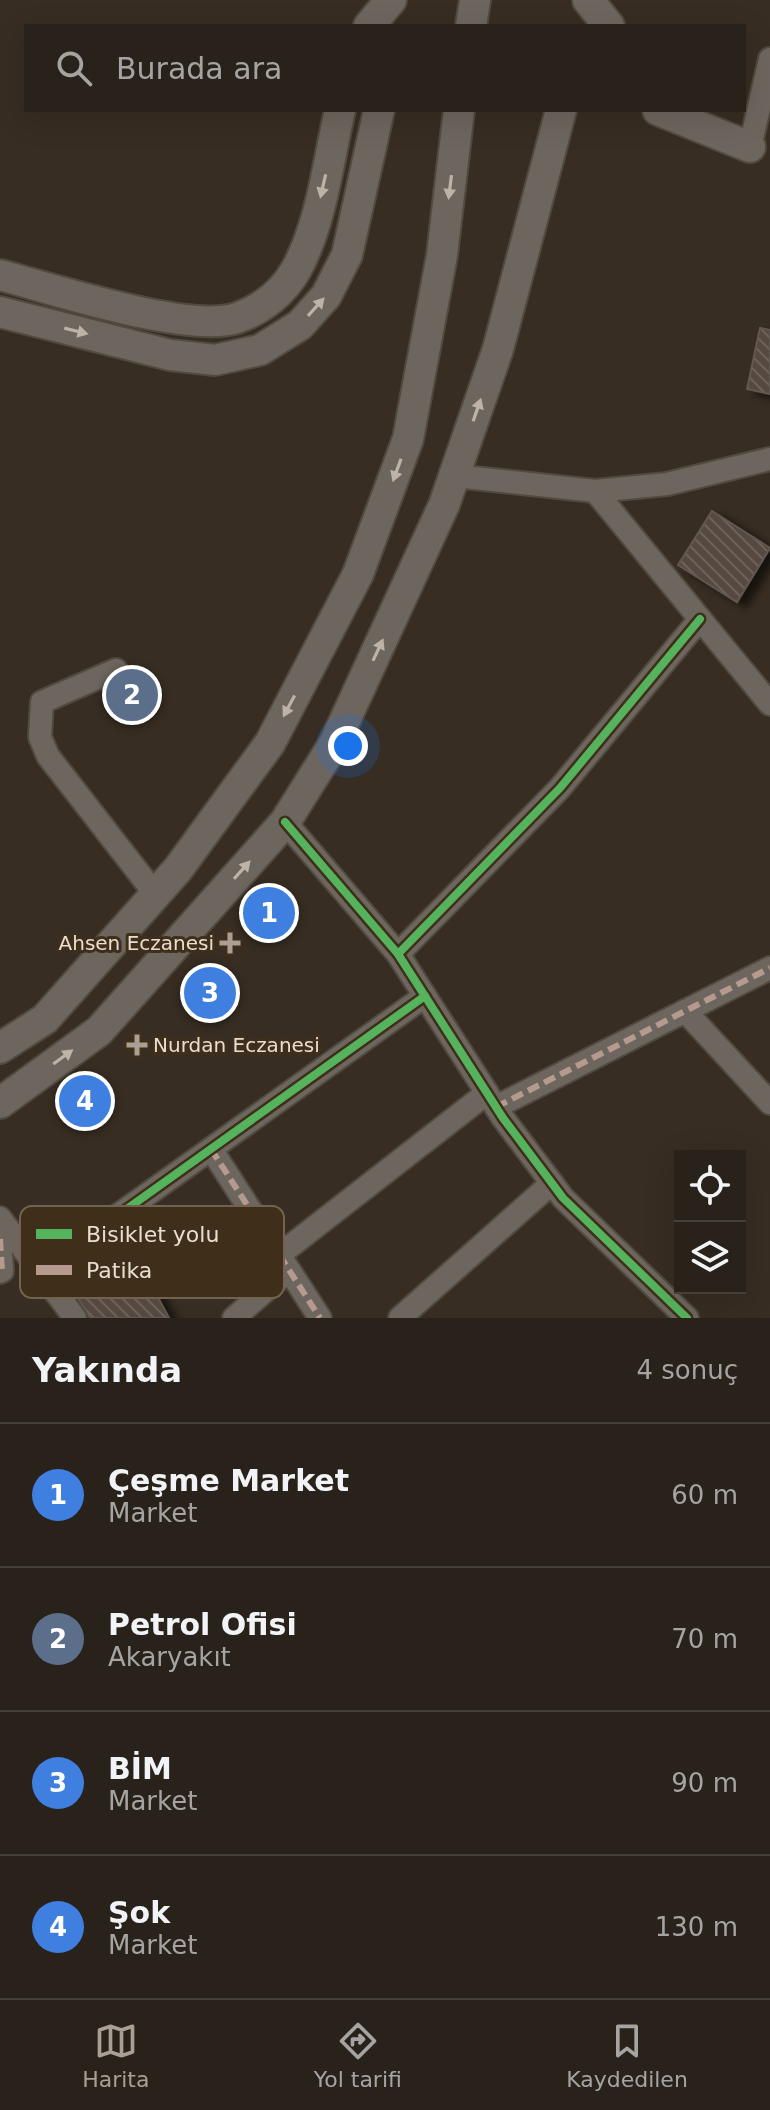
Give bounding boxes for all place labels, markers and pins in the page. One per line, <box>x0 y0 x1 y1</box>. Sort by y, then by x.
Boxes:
pin: 2 <box>106 665 158 725</box>
pin: 1 <box>243 883 295 943</box>
place label: Ahsen Eczanesi <box>59 931 214 955</box>
marker: Ahsen Eczanesi <box>221 934 239 952</box>
pin: 3 <box>184 963 236 1023</box>
place label: Nurdan Eczanesi <box>153 1033 320 1057</box>
marker: Nurdan Eczanesi <box>128 1036 146 1054</box>
pin: 4 <box>59 1071 111 1131</box>

